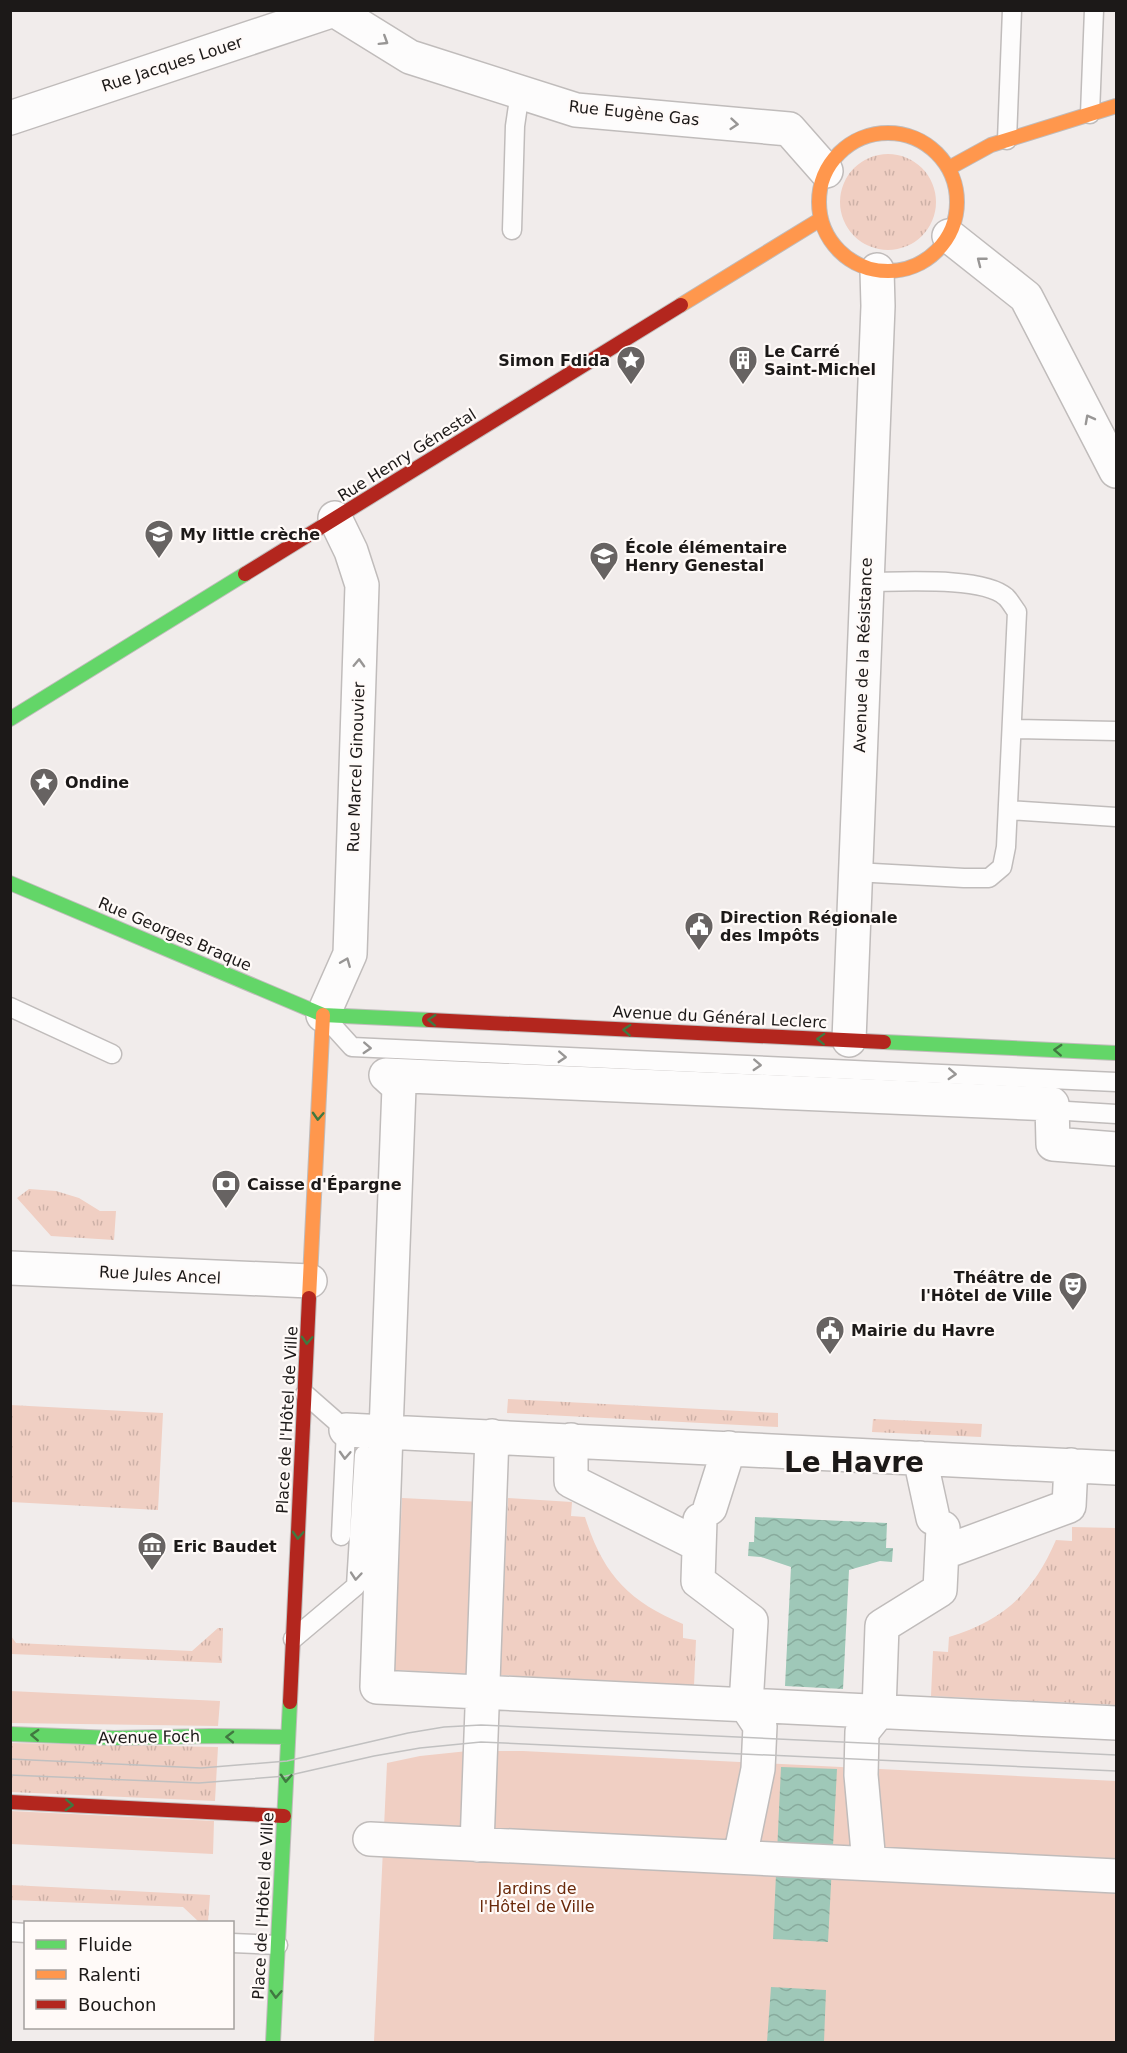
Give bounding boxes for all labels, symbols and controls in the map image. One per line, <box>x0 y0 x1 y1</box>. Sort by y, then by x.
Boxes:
street label: Rue Jacques Louer <box>99 32 245 96</box>
one-way arrow <box>378 34 388 46</box>
street label: Rue Eugène Gas <box>568 97 700 129</box>
one-way arrow <box>729 117 738 130</box>
one-way arrow <box>977 258 988 269</box>
place label: Le Carré Saint-Michel <box>764 342 876 379</box>
place icon: Simon Fdida <box>615 344 647 386</box>
building icon: Le Carré Saint-Michel <box>727 344 759 386</box>
place label: Simon Fdida <box>498 351 610 370</box>
street label: Rue Henry Génestal <box>334 405 480 505</box>
one-way arrow <box>1085 415 1097 426</box>
school or university icon: My little crèche <box>143 518 175 560</box>
place label: My little crèche <box>180 525 320 544</box>
place label: École élémentaire Henry Genestal <box>625 538 787 575</box>
school or university icon: École élémentaire Henry Genestal <box>588 540 620 582</box>
street label: Avenue de la Résistance <box>850 557 876 753</box>
one-way arrow <box>353 658 366 667</box>
street label: Rue Marcel Ginouvier <box>344 681 368 853</box>
place icon: Ondine <box>28 766 60 808</box>
place label: Ondine <box>65 773 129 792</box>
street label: Rue Georges Braque <box>95 893 255 975</box>
place label: Direction Régionale des Impôts <box>720 908 898 945</box>
public building icon: Direction Régionale des Impôts <box>683 910 715 952</box>
one-way arrow <box>339 957 351 968</box>
street label: Avenue du Général Leclerc <box>612 1002 828 1032</box>
one-way arrow <box>427 1014 436 1027</box>
one-way arrow <box>622 1023 631 1036</box>
one-way arrow <box>817 1032 826 1045</box>
one-way arrow <box>363 1041 372 1054</box>
one-way arrow <box>1054 1043 1063 1056</box>
one-way arrow <box>558 1050 567 1063</box>
one-way arrow <box>753 1059 762 1072</box>
one-way arrow <box>947 1068 956 1081</box>
one-way arrow <box>311 1111 324 1120</box>
bank icon: Caisse d'Épargne <box>210 1168 242 1210</box>
place label: Caisse d'Épargne <box>247 1175 402 1194</box>
street label: Rue Jules Ancel <box>98 1262 222 1288</box>
place label: Théâtre de l'Hôtel de Ville <box>920 1268 1052 1305</box>
theatre icon: Théâtre de l'Hôtel de Ville <box>1057 1270 1089 1312</box>
public building icon: Mairie du Havre <box>814 1314 846 1356</box>
place label: Mairie du Havre <box>851 1321 995 1340</box>
street label: Place de l'Hôtel de Ville <box>273 1326 301 1514</box>
one-way arrow <box>301 1335 314 1344</box>
district label: Le Havre <box>784 1446 924 1479</box>
one-way arrow <box>339 1450 352 1459</box>
museum icon: Eric Baudet <box>136 1530 168 1572</box>
one-way arrow <box>291 1530 304 1539</box>
place label: Eric Baudet <box>173 1537 277 1556</box>
one-way arrow <box>350 1571 363 1581</box>
street label: Avenue Foch <box>98 1727 200 1747</box>
one-way arrow <box>30 1728 39 1741</box>
one-way arrow <box>225 1730 234 1743</box>
one-way arrow <box>280 1774 293 1783</box>
one-way arrow <box>64 1799 73 1812</box>
street label: Place de l'Hôtel de Ville <box>249 1812 277 2000</box>
park label: Jardins de l'Hôtel de Ville <box>479 1879 595 1916</box>
legend <box>24 1921 234 2029</box>
text: Fluide <box>78 1934 132 1955</box>
text: Ralenti <box>78 1964 141 1985</box>
one-way arrow <box>269 1989 282 1998</box>
text: Bouchon <box>78 1994 157 2015</box>

